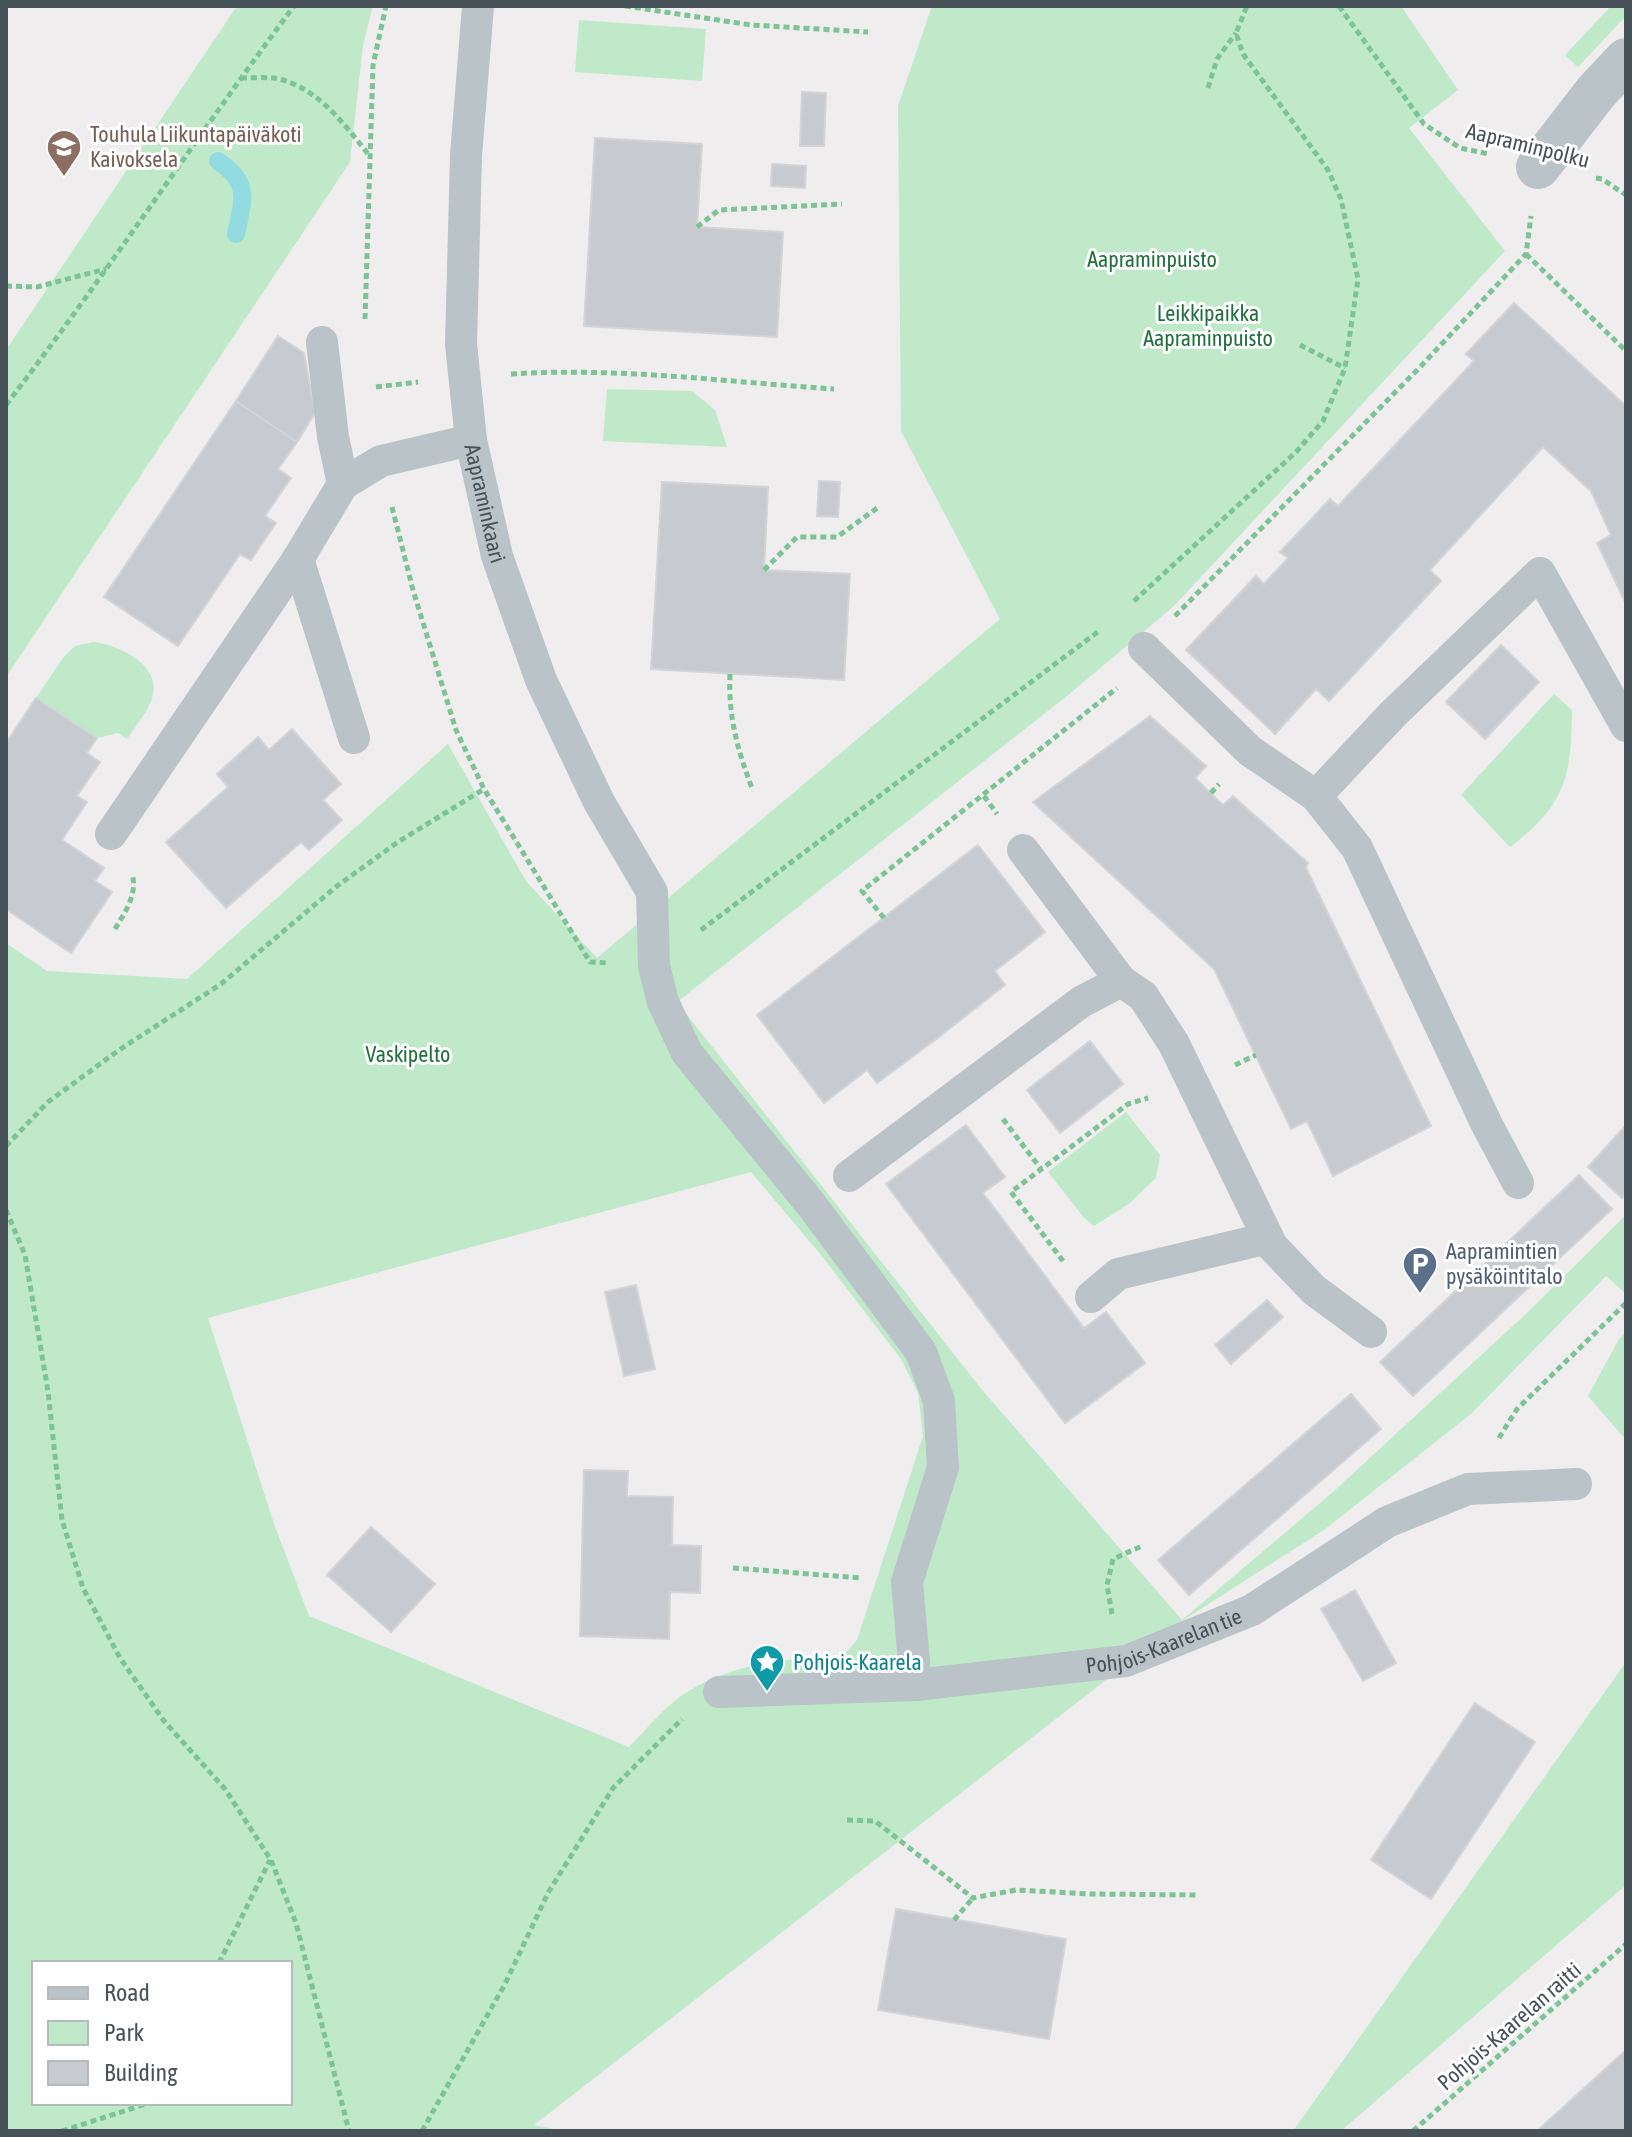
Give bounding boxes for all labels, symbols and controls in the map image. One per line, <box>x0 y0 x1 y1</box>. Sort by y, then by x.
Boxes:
street label: Aapraminpolku <box>1464 117 1592 173</box>
place label: Touhula Liikuntapäiväkoti Kaivoksela <box>90 121 302 172</box>
school or university icon: Touhula Liikuntapäiväkoti Kaivoksela <box>45 128 83 178</box>
park label: Aapraminpuisto <box>1087 246 1217 272</box>
park label: Leikkipaikka Aapraminpuisto <box>1143 300 1273 351</box>
street label: Aapraminkaari <box>459 441 511 567</box>
park label: Vaskipelto <box>366 1041 450 1067</box>
place label: Aapramintien pysäköintitalo <box>1446 1238 1563 1289</box>
parking icon: Aapramintien pysäköintitalo <box>1401 1245 1439 1295</box>
street label: Pohjois-Kaarelan tie <box>1084 1603 1245 1679</box>
place icon: Pohjois-Kaarela <box>748 1643 786 1693</box>
place label: Pohjois-Kaarela <box>793 1649 922 1675</box>
street label: Pohjois-Kaarelan raitti <box>1432 1957 1586 2095</box>
legend <box>32 1961 292 2105</box>
text: Road <box>104 1979 150 2006</box>
text: Park <box>104 2019 145 2046</box>
text: Building <box>104 2059 178 2086</box>

